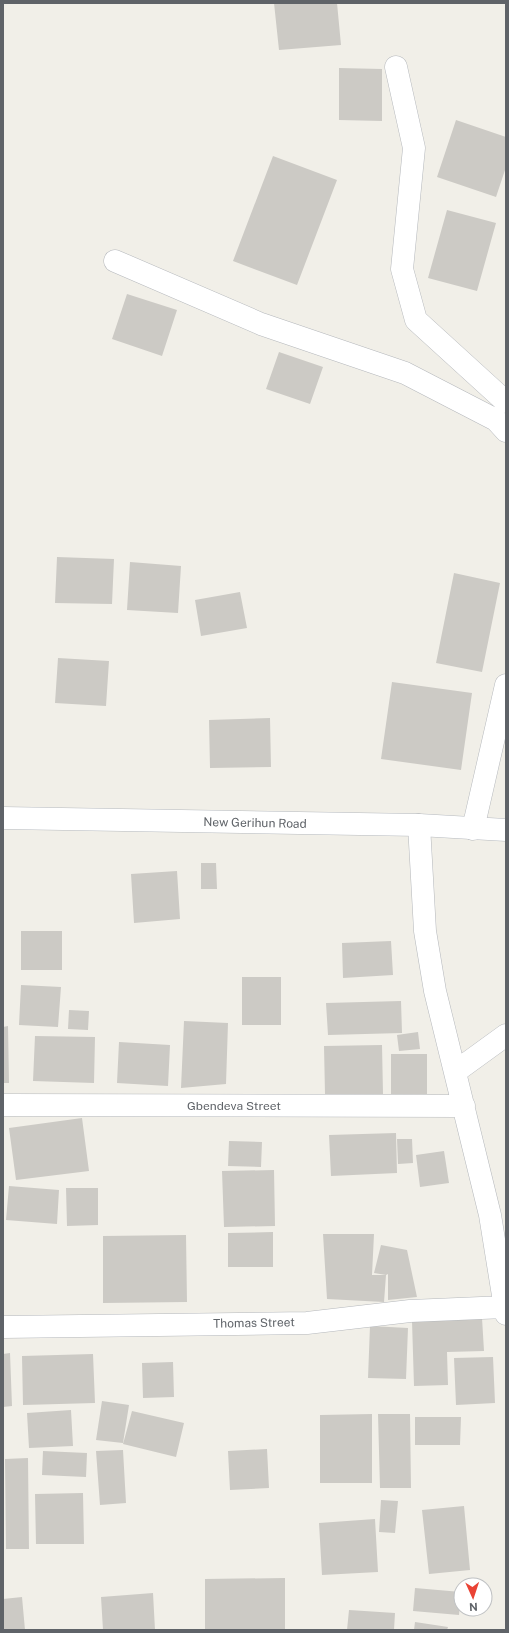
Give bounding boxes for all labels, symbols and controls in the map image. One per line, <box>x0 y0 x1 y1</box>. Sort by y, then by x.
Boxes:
street label: New Gerihun Road <box>203 815 307 831</box>
street label: Gbendeva Street <box>187 1099 281 1113</box>
street label: Thomas Street <box>213 1315 295 1331</box>
north arrow <box>453 1577 493 1617</box>
text: N <box>469 1601 478 1613</box>

